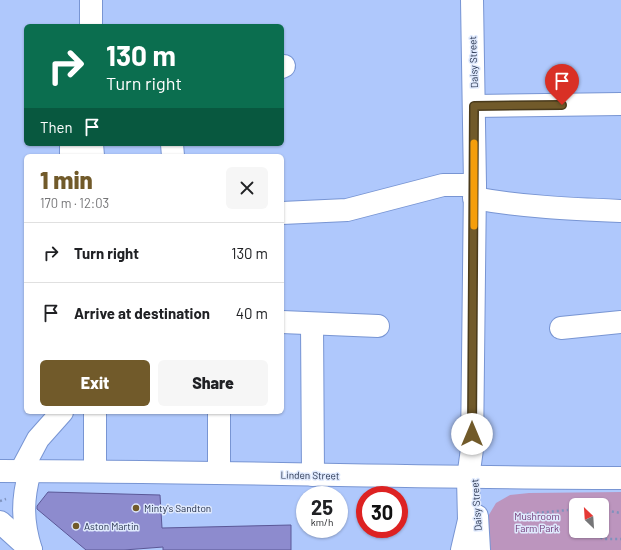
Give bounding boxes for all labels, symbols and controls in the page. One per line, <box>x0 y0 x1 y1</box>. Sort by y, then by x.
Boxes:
street label: Daisy Street <box>466 35 480 88</box>
text: 130 m <box>106 38 176 72</box>
icon: right <box>40 40 92 92</box>
pin <box>545 64 579 105</box>
icon: arrive <box>551 70 573 92</box>
text: Turn right <box>106 72 182 94</box>
icon: arrive <box>81 116 103 138</box>
text: Then <box>40 118 73 136</box>
text: 1 min <box>40 165 93 194</box>
button: close <box>226 167 268 209</box>
text: 170 m · 12:03 <box>40 195 109 211</box>
icon: right <box>40 242 62 264</box>
text: Turn right <box>74 244 139 262</box>
text: 130 m <box>231 244 268 262</box>
icon: arrive <box>40 302 62 324</box>
text: Arrive at destination <box>74 304 210 322</box>
text: 40 m <box>236 304 268 322</box>
button: Exit <box>40 360 150 406</box>
button: Share <box>158 360 268 406</box>
position arrow <box>451 413 493 455</box>
street label: Linden Street <box>280 468 340 482</box>
street label: Daisy Street <box>468 478 484 531</box>
speed limit sign: 30 <box>356 486 408 538</box>
text: 25 <box>311 495 333 519</box>
north arrow <box>569 498 609 538</box>
map controls <box>569 498 609 538</box>
place label: Minty's Sandton <box>144 502 211 514</box>
marker: Minty's Sandton <box>131 503 141 513</box>
park label: Mushroom Farm Park <box>514 510 560 534</box>
text: km/h <box>311 516 333 528</box>
place label: Aston Martin <box>84 520 139 532</box>
marker: Aston Martin <box>71 521 81 531</box>

